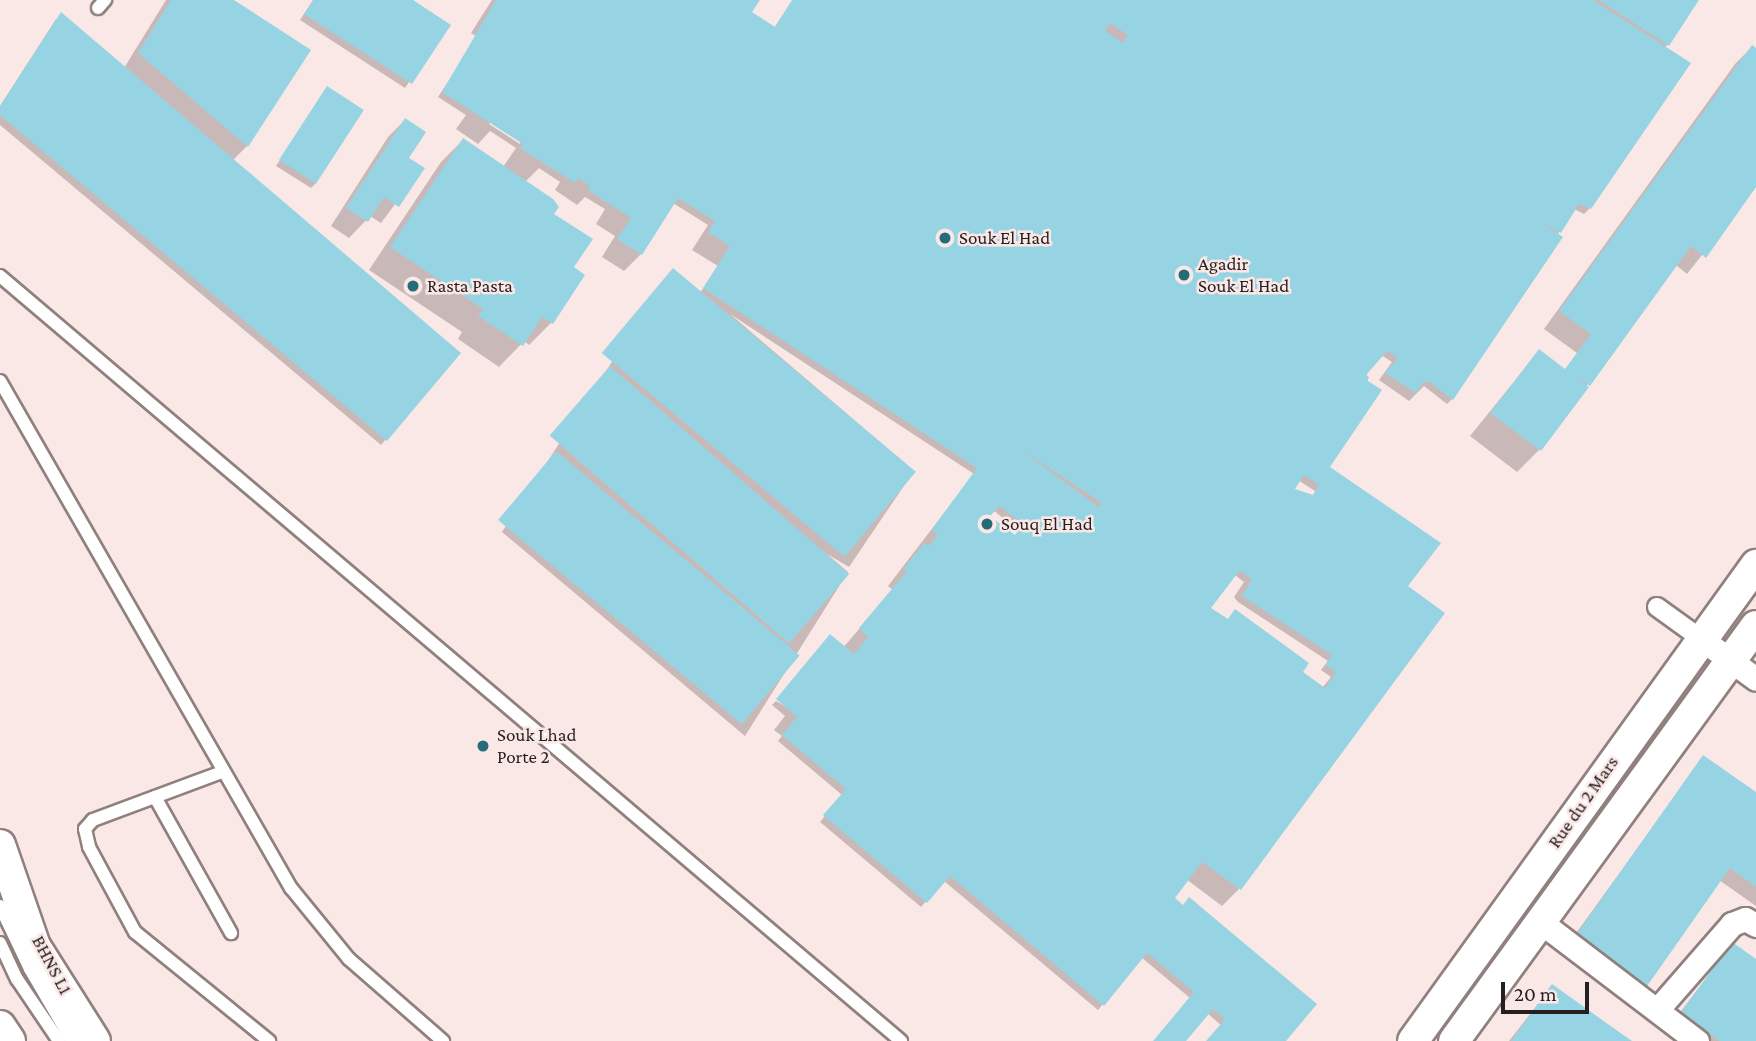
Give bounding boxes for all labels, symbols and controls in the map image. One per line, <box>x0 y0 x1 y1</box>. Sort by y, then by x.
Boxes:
place label: Souk El Had <box>959 227 1050 249</box>
marker: Souk El Had <box>937 230 953 246</box>
place label: Agadir Souk El Had <box>1198 253 1289 297</box>
marker: Agadir Souk El Had <box>1176 267 1192 283</box>
place label: Rasta Pasta <box>427 275 513 297</box>
marker: Rasta Pasta <box>405 278 421 294</box>
place label: Souq El Had <box>1001 513 1093 535</box>
marker: Souq El Had <box>979 516 995 532</box>
place label: Souk Lhad Porte 2 <box>497 724 577 768</box>
marker: Souk Lhad Porte 2 <box>475 738 491 754</box>
street label: Rue du 2 Mars <box>1543 752 1623 852</box>
street label: BHNS L1 <box>27 932 77 998</box>
scale bar <box>1504 968 1592 1012</box>
text: 20 m <box>1514 982 1557 1006</box>

